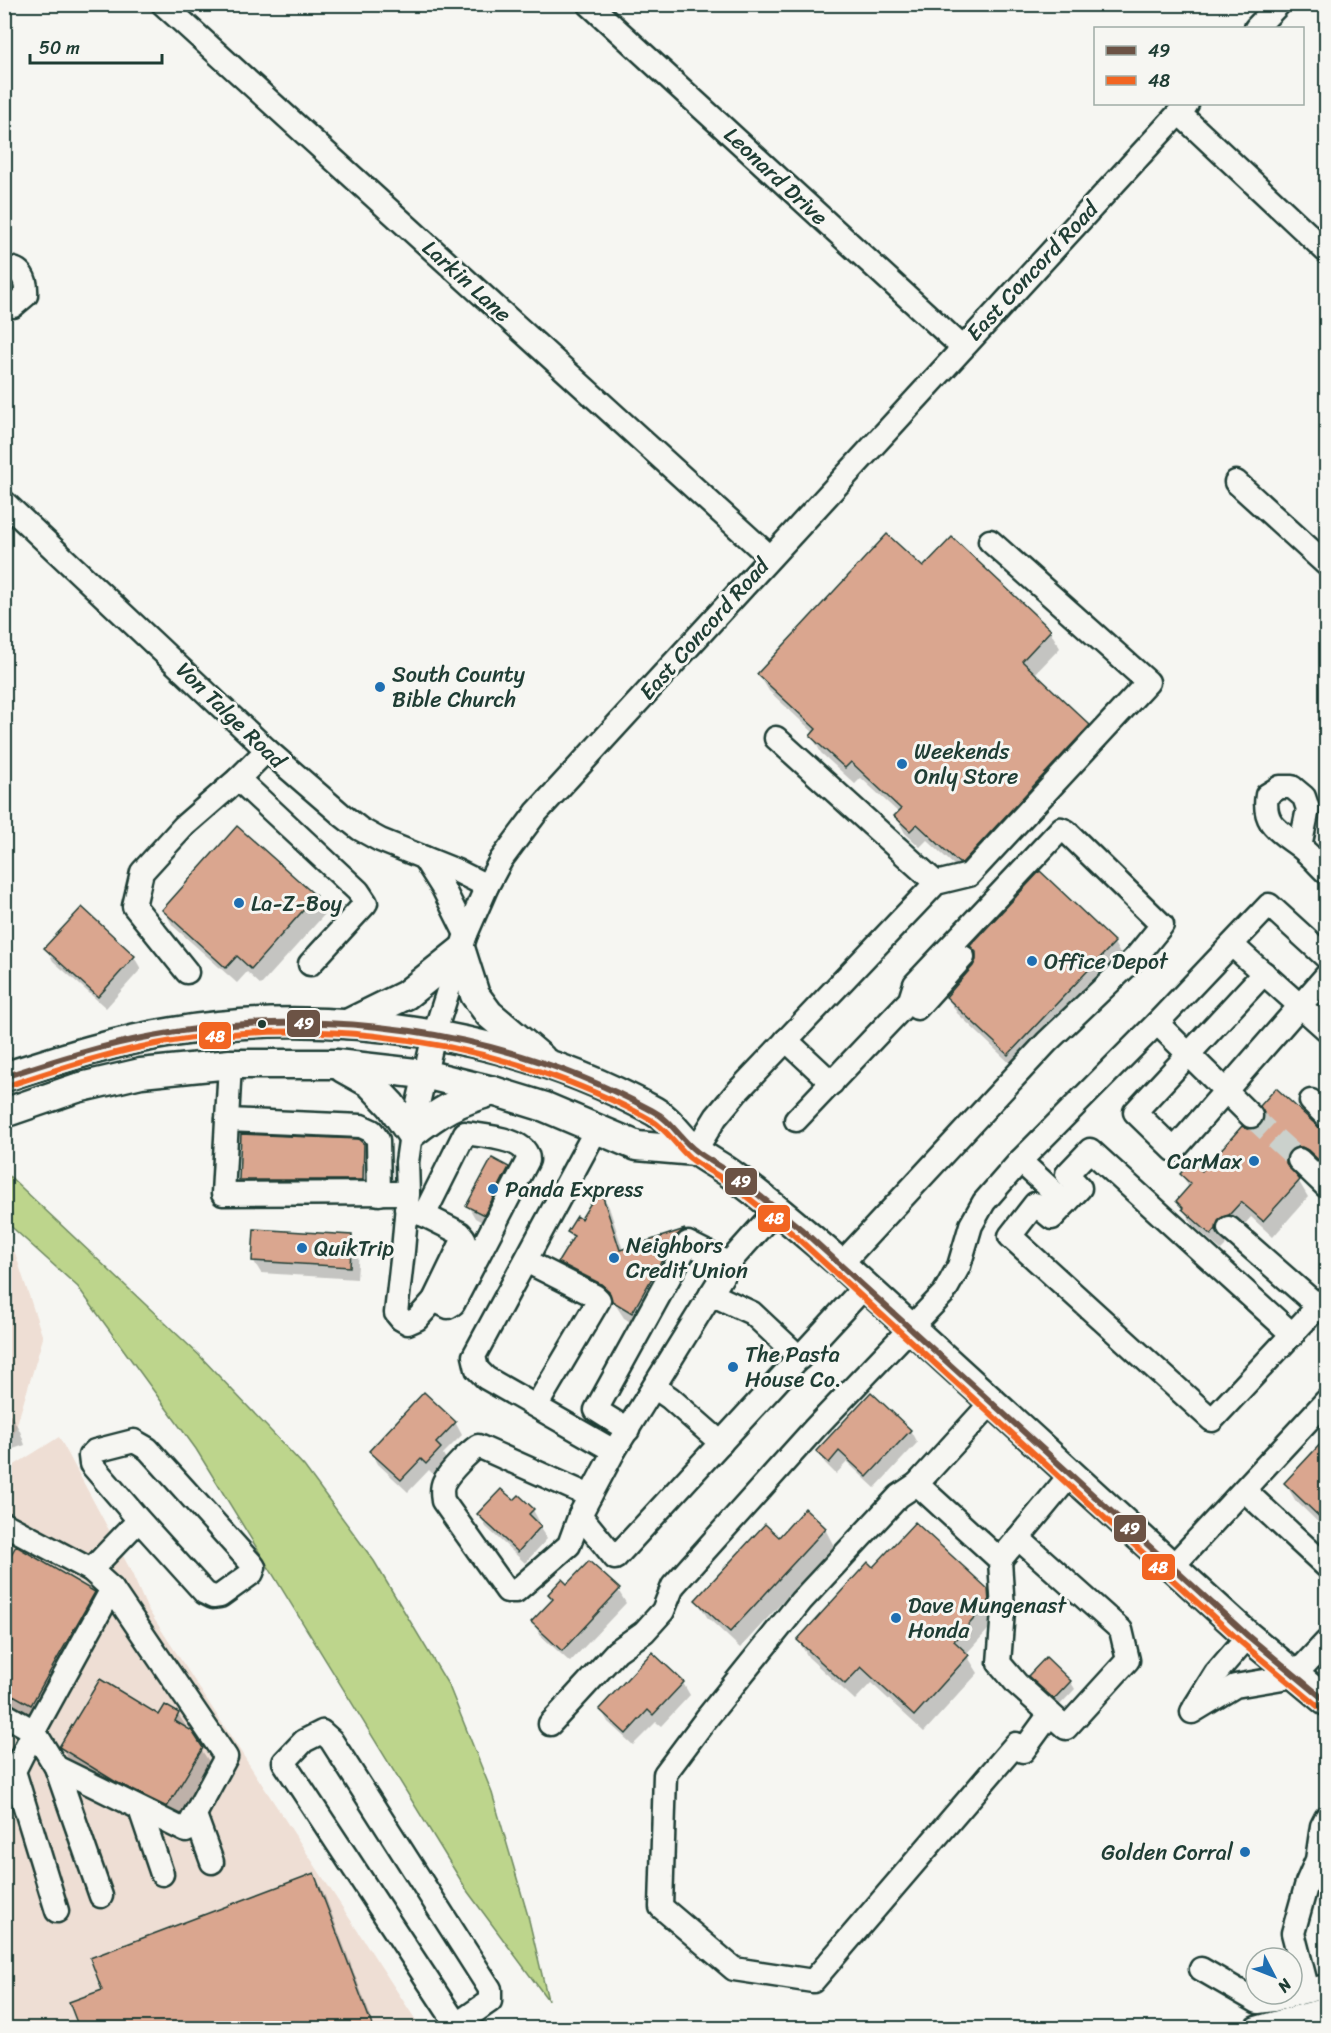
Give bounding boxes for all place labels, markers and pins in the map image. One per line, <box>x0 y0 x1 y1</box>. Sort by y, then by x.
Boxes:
place label: South County Bible Church <box>392 655 526 719</box>
marker: South County Bible Church <box>373 680 387 694</box>
place label: Weekends Only Store <box>914 732 1018 796</box>
marker: Weekends Only Store <box>895 757 909 771</box>
place label: La-Z-Boy <box>251 884 343 923</box>
marker: La-Z-Boy <box>232 896 246 910</box>
place label: Office Depot <box>1044 942 1169 981</box>
marker: Office Depot <box>1025 954 1039 968</box>
unlabelled marker <box>256 1018 268 1030</box>
place label: CarMax <box>1167 1142 1243 1181</box>
marker: CarMax <box>1247 1154 1261 1168</box>
place label: Panda Express <box>505 1170 644 1209</box>
marker: Panda Express <box>486 1182 500 1196</box>
place label: Neighbors Credit Union <box>626 1226 748 1290</box>
place label: QuikTrip <box>314 1229 395 1268</box>
marker: QuikTrip <box>295 1241 309 1255</box>
marker: Neighbors Credit Union <box>607 1251 621 1265</box>
place label: The Pasta House Co. <box>745 1335 842 1399</box>
marker: The Pasta House Co. <box>726 1360 740 1374</box>
place label: Dave Mungenast Honda <box>908 1586 1067 1650</box>
marker: Dave Mungenast Honda <box>889 1611 903 1625</box>
place label: Golden Corral <box>1101 1833 1234 1872</box>
marker: Golden Corral <box>1238 1845 1252 1859</box>

